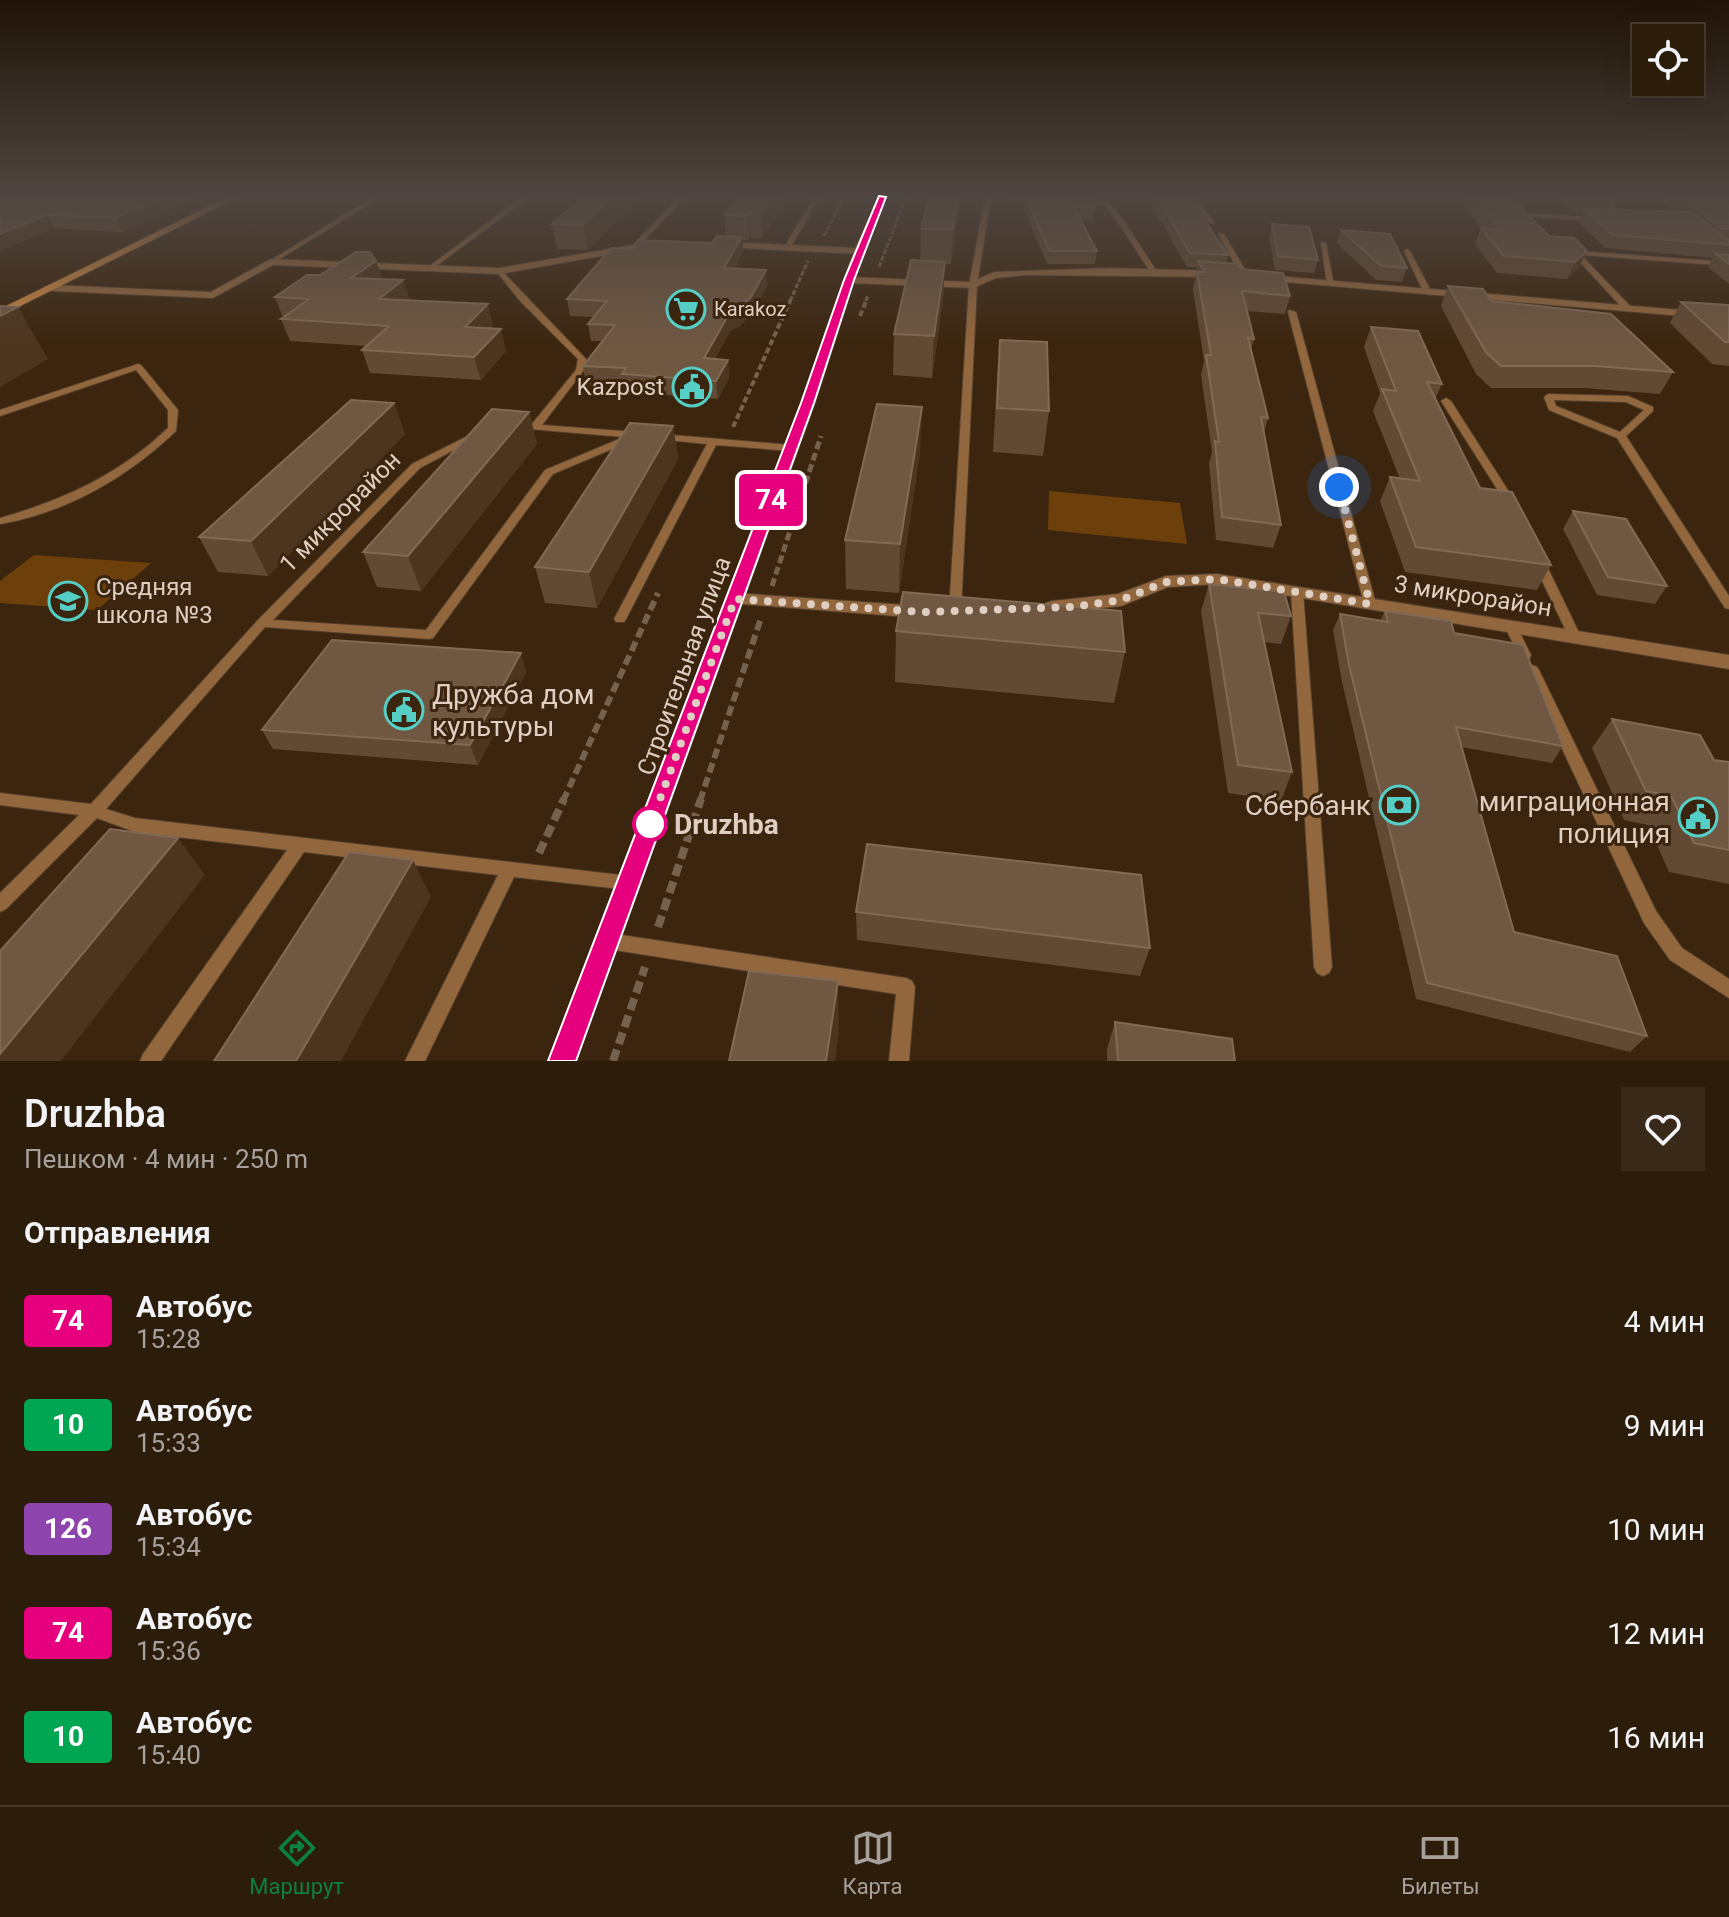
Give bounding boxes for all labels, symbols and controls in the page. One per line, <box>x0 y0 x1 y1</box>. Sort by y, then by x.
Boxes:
map controls <box>1632 24 1704 96</box>
button: locate <box>1632 24 1704 96</box>
supermarket icon: Кarakoz <box>665 288 707 330</box>
place label: Кarakoz <box>714 297 786 321</box>
public building icon: Kazpost <box>671 366 713 408</box>
place label: Kazpost <box>577 373 664 401</box>
street label: 1 микрорайон <box>274 446 406 578</box>
your location <box>1319 467 1359 507</box>
line badge: 74 <box>735 474 807 526</box>
text: 74 <box>755 483 787 516</box>
street label: Строительная улица <box>631 553 737 779</box>
street label: 3 микрорайон <box>1392 570 1554 622</box>
place label: Средняя школа №3 <box>96 573 213 629</box>
school or university icon: Средняя школа №3 <box>47 580 89 622</box>
place label: Дружба дом культуры <box>432 678 595 743</box>
public building icon: Дружба дом культуры <box>383 689 425 731</box>
bank icon: Сбербанк <box>1378 784 1420 826</box>
place label: миграционная полиция <box>1479 785 1670 850</box>
place label: Сбербанк <box>1245 789 1371 822</box>
public building icon: миграционная полиция <box>1677 796 1719 838</box>
marker: Druzhba <box>633 807 667 841</box>
place label: Druzhba <box>674 808 779 841</box>
button: heart <box>1621 1087 1705 1171</box>
text: Druzhba <box>24 1092 166 1136</box>
text: Пешком · 4 мин · 250 m <box>24 1144 308 1174</box>
text: Отправления <box>24 1215 211 1250</box>
text: Автобус <box>136 1289 252 1324</box>
text: 74 <box>52 1304 84 1337</box>
text: 4 мин <box>1624 1304 1705 1339</box>
text: 15:28 <box>136 1324 201 1354</box>
text: Автобус <box>136 1393 252 1428</box>
text: 10 <box>52 1408 84 1441</box>
text: 9 мин <box>1624 1408 1705 1443</box>
text: 15:33 <box>136 1428 201 1458</box>
text: Автобус <box>136 1497 252 1532</box>
text: 126 <box>44 1512 92 1545</box>
text: 10 мин <box>1607 1512 1705 1547</box>
text: 15:34 <box>136 1532 201 1562</box>
text: Автобус <box>136 1601 252 1636</box>
text: 74 <box>52 1616 84 1649</box>
text: 12 мин <box>1607 1616 1705 1651</box>
text: 15:36 <box>136 1636 201 1666</box>
text: Автобус <box>136 1705 252 1740</box>
text: 10 <box>52 1720 84 1753</box>
text: 16 мин <box>1607 1720 1705 1755</box>
text: 15:40 <box>136 1740 201 1770</box>
tab: Маршрут <box>249 1826 344 1899</box>
tab: Карта <box>843 1826 903 1899</box>
tab: Билеты <box>1401 1826 1480 1899</box>

